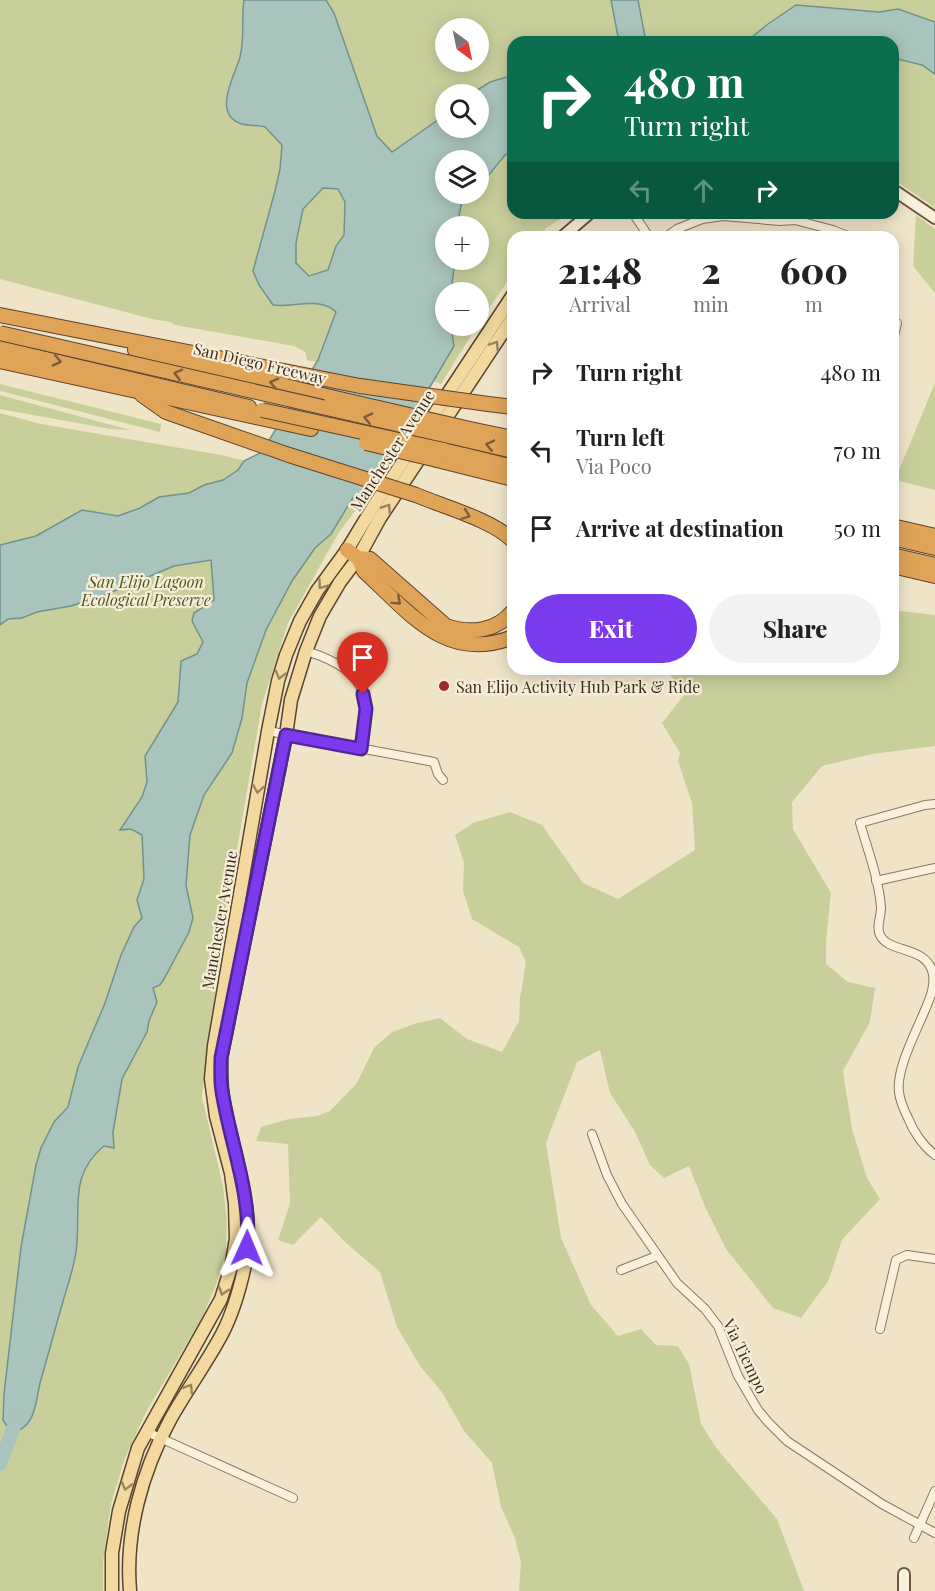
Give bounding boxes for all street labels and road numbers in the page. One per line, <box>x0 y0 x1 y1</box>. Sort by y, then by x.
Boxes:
street label: San Diego Freeway <box>192 338 328 388</box>
street label: Manchester Avenue <box>345 385 439 515</box>
street label: Manchester Avenue <box>196 849 242 991</box>
street label: Via Tiempo <box>718 1314 773 1397</box>

